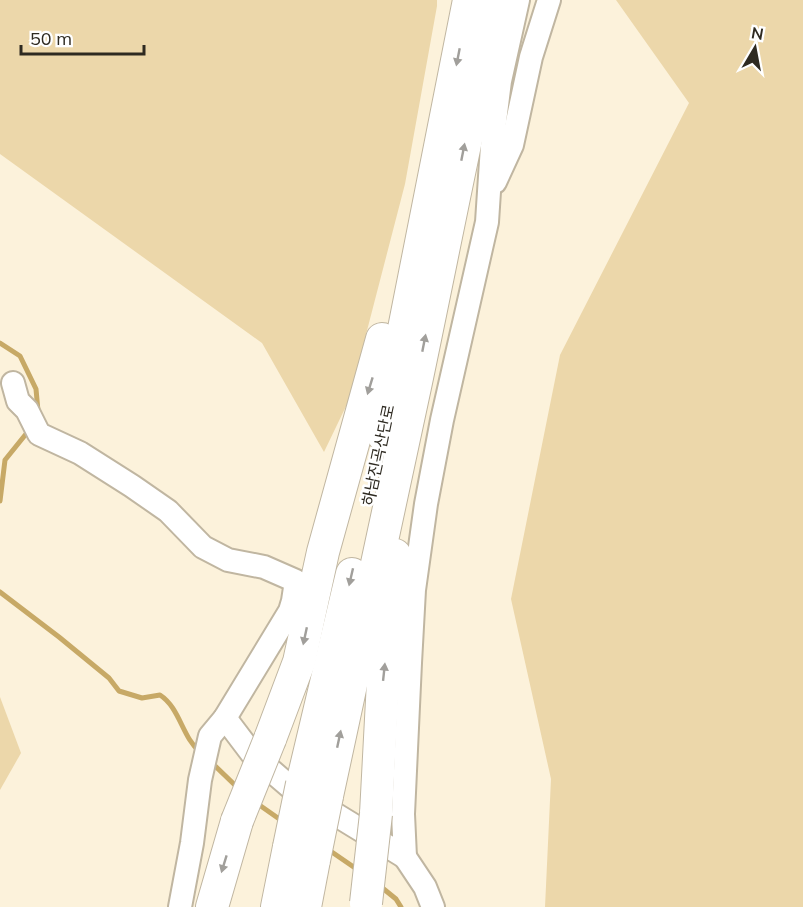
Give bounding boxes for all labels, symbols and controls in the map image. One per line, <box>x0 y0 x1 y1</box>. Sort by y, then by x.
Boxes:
scale bar <box>21 18 144 56</box>
north arrow <box>725 18 785 78</box>
text: N <box>750 22 765 44</box>
text: 50 m <box>30 27 72 50</box>
one-way arrow <box>453 48 462 67</box>
one-way arrow <box>459 142 468 161</box>
one-way arrow <box>420 333 429 352</box>
one-way arrow <box>365 377 374 395</box>
street label: 하남진곡산단로 <box>358 402 399 507</box>
one-way arrow <box>346 568 355 587</box>
one-way arrow <box>300 626 309 645</box>
one-way arrow <box>379 662 389 681</box>
one-way arrow <box>335 729 344 748</box>
one-way arrow <box>219 855 228 873</box>

